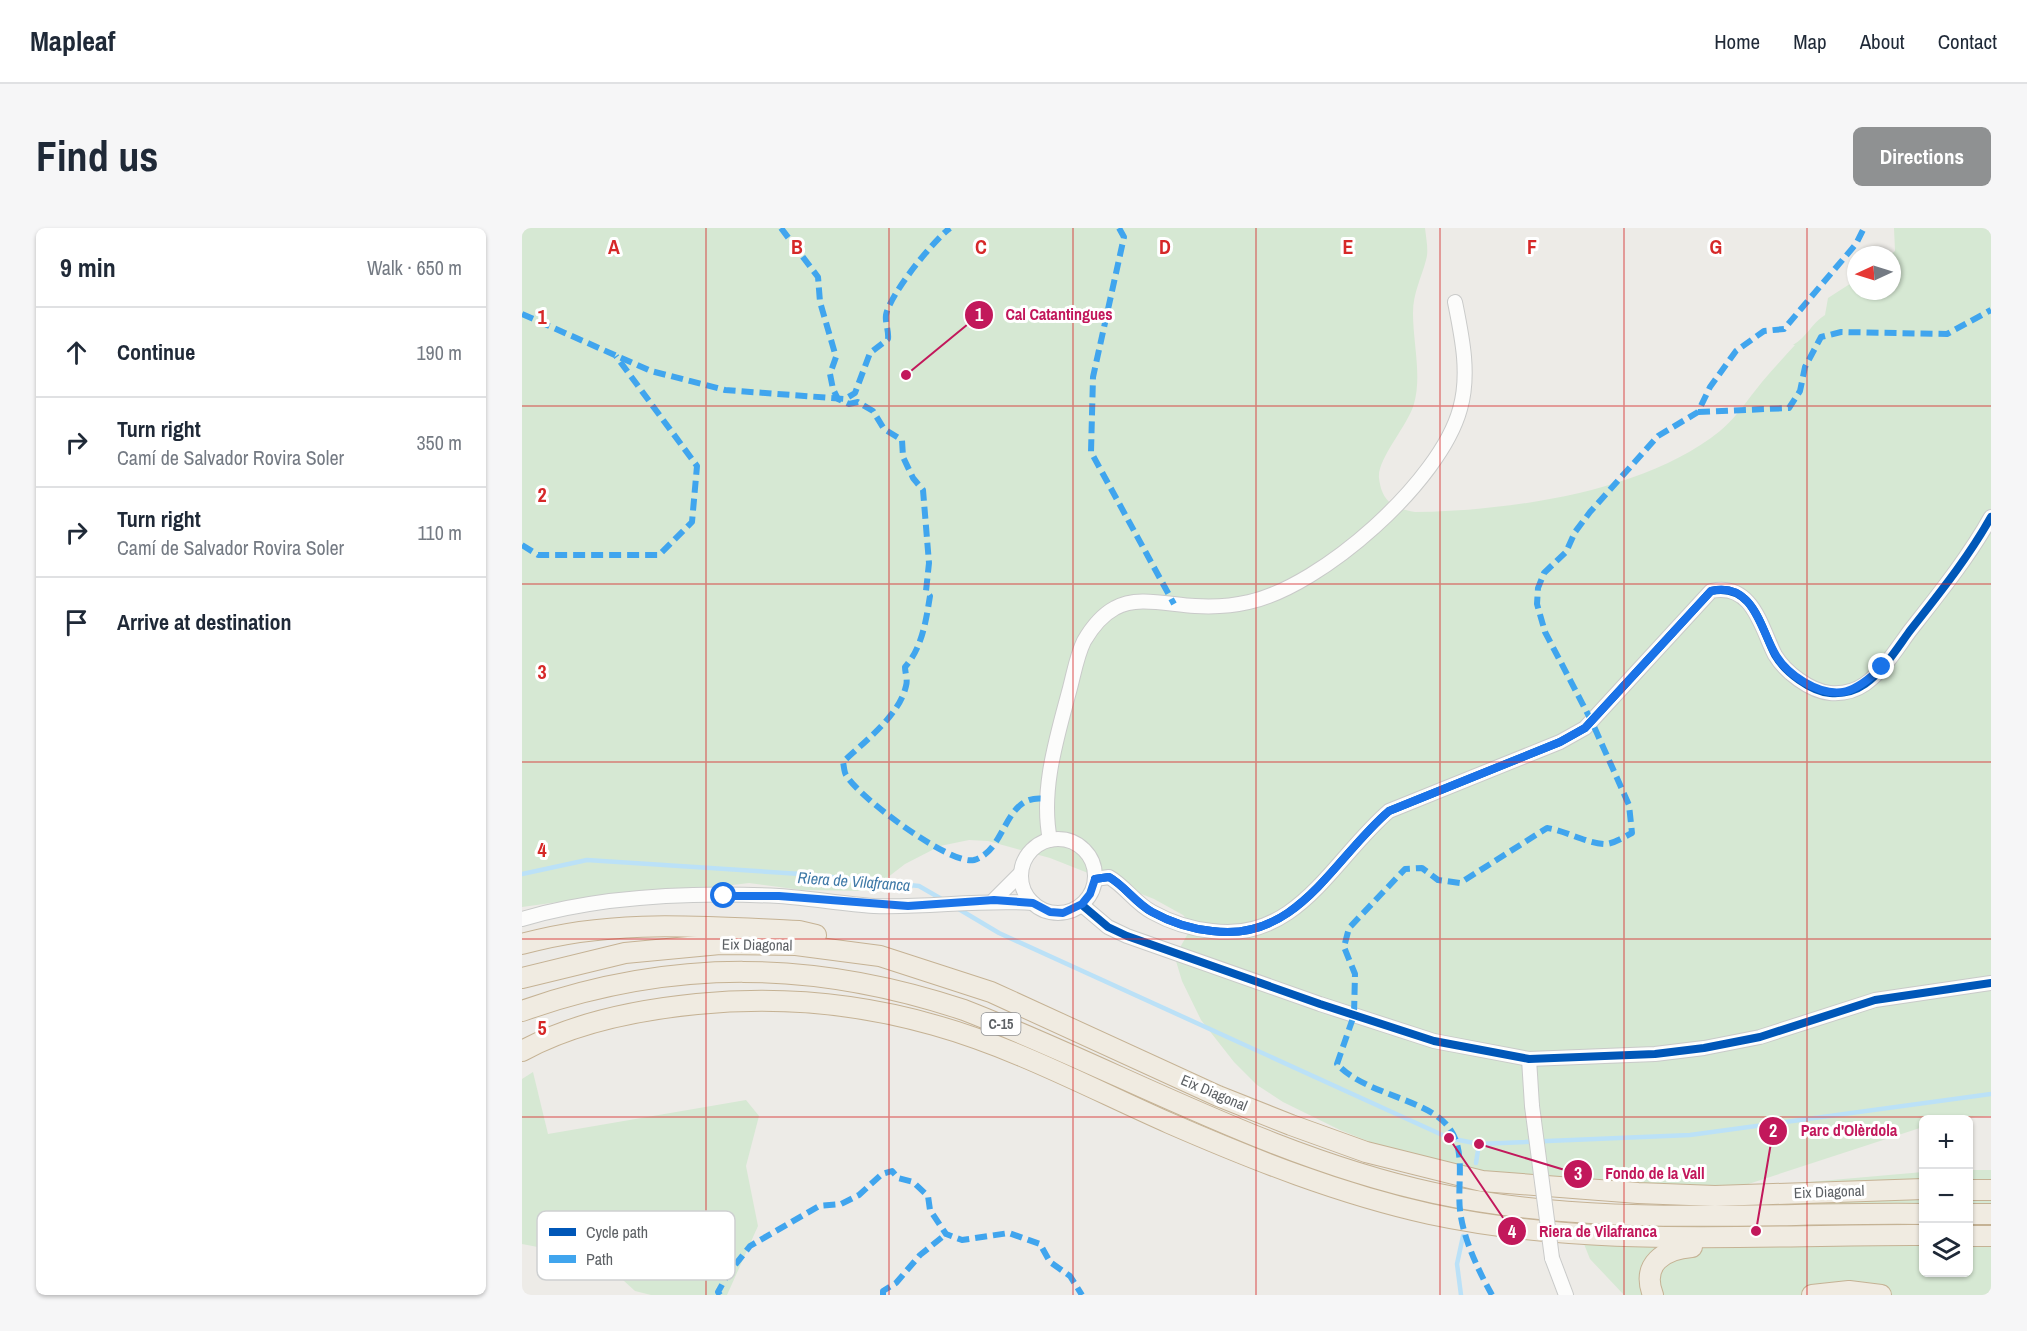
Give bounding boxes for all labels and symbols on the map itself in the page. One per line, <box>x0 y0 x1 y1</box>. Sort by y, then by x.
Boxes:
text: A <box>608 233 620 260</box>
text: B <box>791 233 803 260</box>
text: C <box>975 233 987 260</box>
text: D <box>1159 233 1171 260</box>
text: E <box>1343 233 1354 260</box>
text: F <box>1527 233 1537 260</box>
text: G <box>1710 233 1722 260</box>
north arrow <box>1847 246 1901 300</box>
callout: Cal Catantingues <box>964 298 1125 332</box>
text: 1 <box>975 302 984 327</box>
text: 1 <box>537 303 547 330</box>
text: Cal Catantingues <box>1005 303 1113 325</box>
text: 2 <box>537 481 547 508</box>
route end <box>1868 653 1894 679</box>
text: 3 <box>537 658 547 685</box>
text: 4 <box>537 836 547 863</box>
water label: Riera de Vilafranca <box>797 866 911 896</box>
route start <box>710 882 736 908</box>
street label: Eix Diagonal <box>722 933 792 956</box>
road number: C-15 <box>982 1013 1020 1035</box>
text: 5 <box>537 1014 547 1041</box>
street label: Eix Diagonal <box>1178 1069 1251 1116</box>
callout: Parc d'Olèrdola <box>1758 1114 1909 1148</box>
text: 2 <box>1769 1118 1777 1143</box>
text: Parc d'Olèrdola <box>1801 1119 1898 1141</box>
callout: Fondo de la Vall <box>1563 1157 1717 1191</box>
text: 3 <box>1574 1161 1582 1186</box>
text: Fondo de la Vall <box>1605 1162 1705 1184</box>
street label: Eix Diagonal <box>1793 1180 1865 1203</box>
legend <box>537 1211 735 1280</box>
callout: Riera de Vilafranca <box>1497 1214 1669 1248</box>
text: 4 <box>1508 1219 1517 1244</box>
text: Riera de Vilafranca <box>1539 1220 1658 1242</box>
text: Cycle path <box>586 1221 648 1243</box>
text: Path <box>586 1248 613 1270</box>

